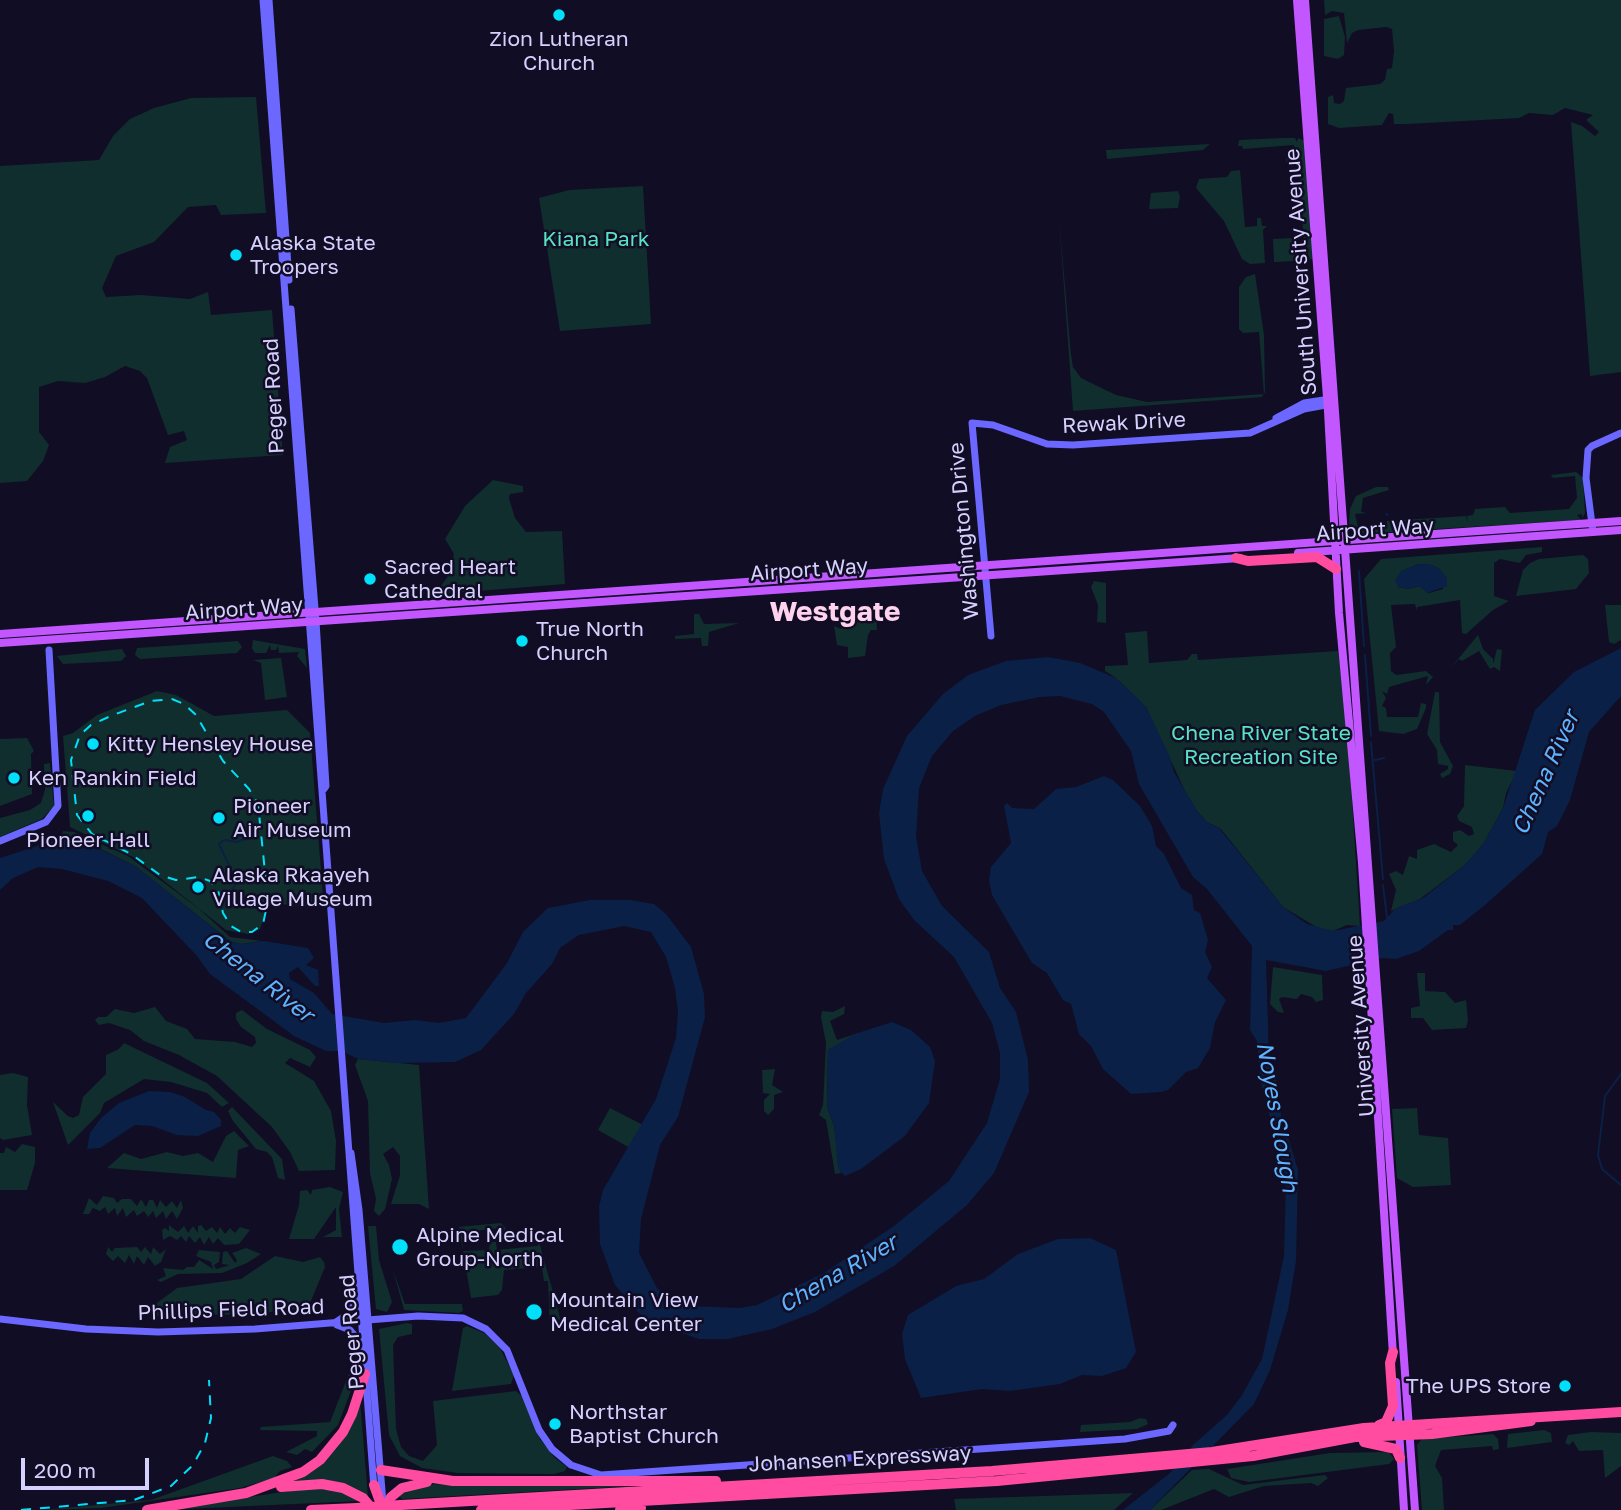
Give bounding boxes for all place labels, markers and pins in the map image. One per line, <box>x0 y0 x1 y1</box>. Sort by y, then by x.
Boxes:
marker: Zion Lutheran Church <box>551 7 567 23</box>
place label: Zion Lutheran Church <box>489 26 629 76</box>
place label: Alaska State Troopers <box>250 230 376 280</box>
marker: Alaska State Troopers <box>228 247 244 263</box>
place label: Sacred Heart Cathedral <box>384 554 516 604</box>
marker: Sacred Heart Cathedral <box>362 571 378 587</box>
place label: True North Church <box>536 616 644 666</box>
marker: True North Church <box>514 633 530 649</box>
place label: Kitty Hensley House <box>107 731 313 757</box>
marker: Kitty Hensley House <box>85 736 101 752</box>
place label: Ken Rankin Field <box>28 765 197 791</box>
marker: Ken Rankin Field <box>6 770 22 786</box>
place label: Pioneer Air Museum <box>233 793 352 843</box>
marker: Pioneer Hall <box>80 808 96 824</box>
marker: Pioneer Air Museum <box>211 810 227 826</box>
place label: Pioneer Hall <box>26 827 150 853</box>
place label: Alaska Rkaayeh Village Museum <box>212 862 373 912</box>
marker: Alaska Rkaayeh Village Museum <box>190 879 206 895</box>
place label: Alpine Medical Group-North <box>416 1222 564 1272</box>
marker: Alpine Medical Group-North <box>390 1237 410 1257</box>
place label: Mountain View Medical Center <box>550 1287 702 1337</box>
marker: Mountain View Medical Center <box>524 1302 544 1322</box>
place label: The UPS Store <box>1406 1373 1551 1399</box>
marker: The UPS Store <box>1557 1378 1573 1394</box>
place label: Northstar Baptist Church <box>569 1399 719 1449</box>
marker: Northstar Baptist Church <box>547 1416 563 1432</box>

